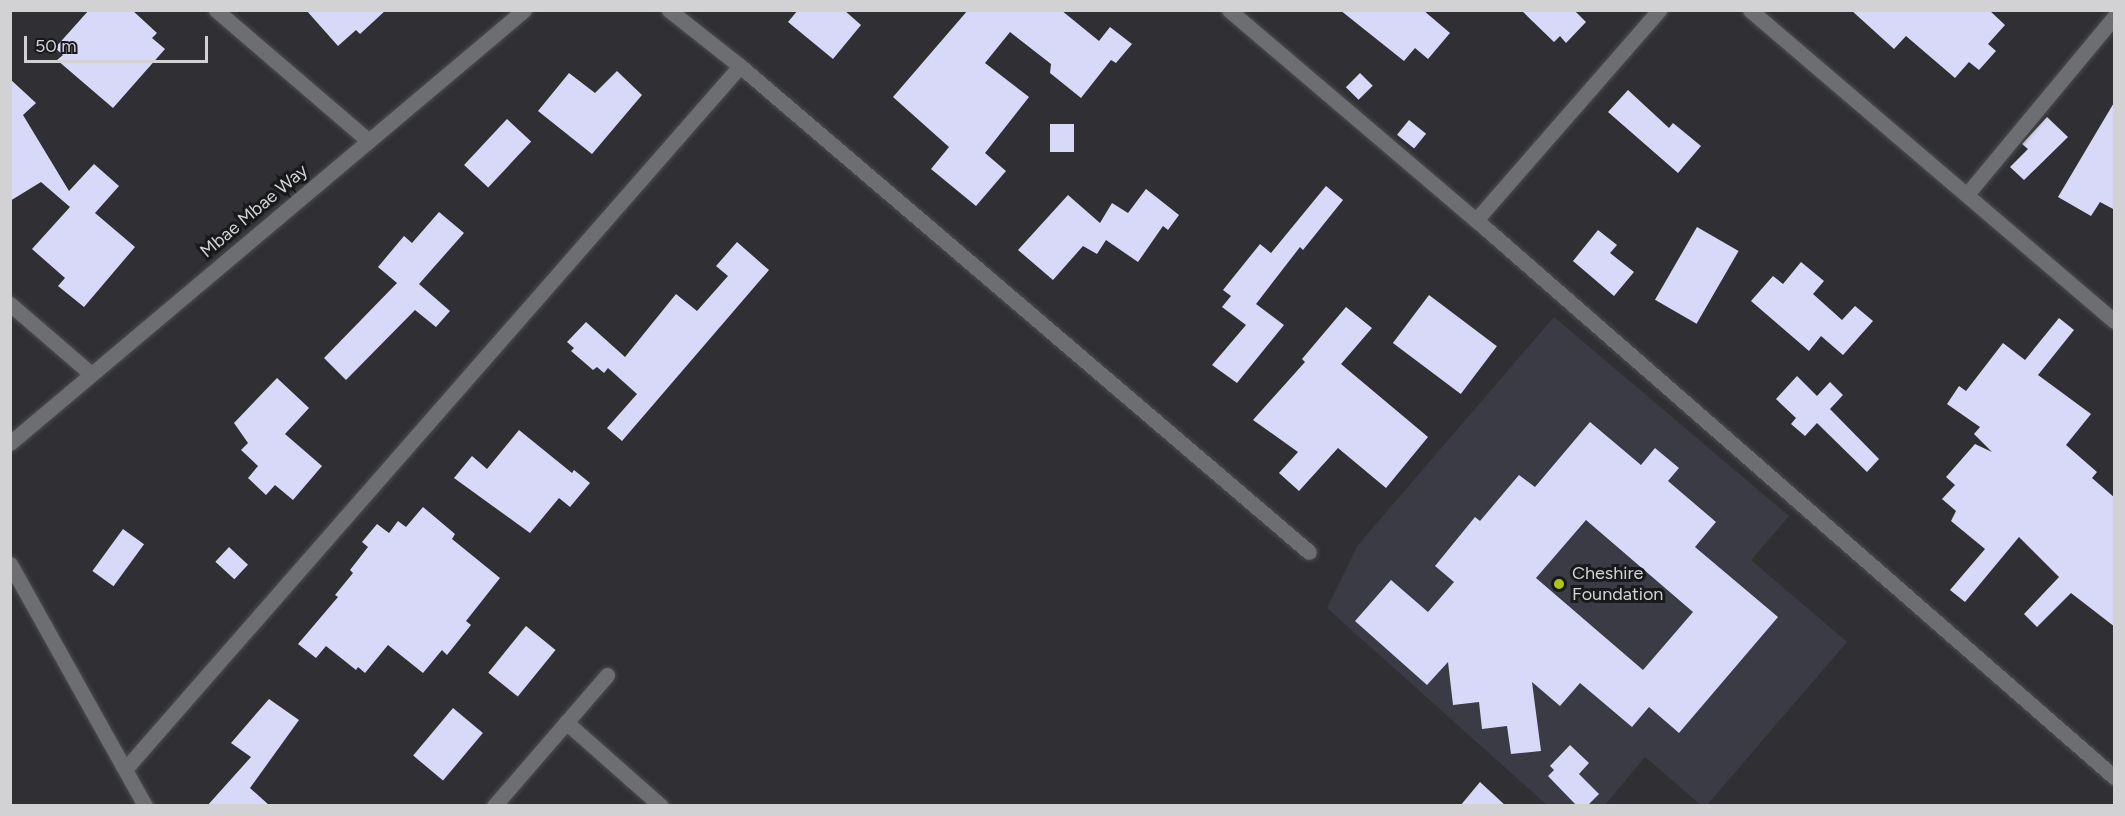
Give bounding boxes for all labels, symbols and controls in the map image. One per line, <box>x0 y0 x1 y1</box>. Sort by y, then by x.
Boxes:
scale bar <box>27 24 212 62</box>
text: 50 m <box>35 35 77 57</box>
street label: Mbae Mbae Way <box>196 160 312 262</box>
place label: Cheshire Foundation <box>1572 563 1663 606</box>
marker: Cheshire Foundation <box>1550 575 1568 593</box>

